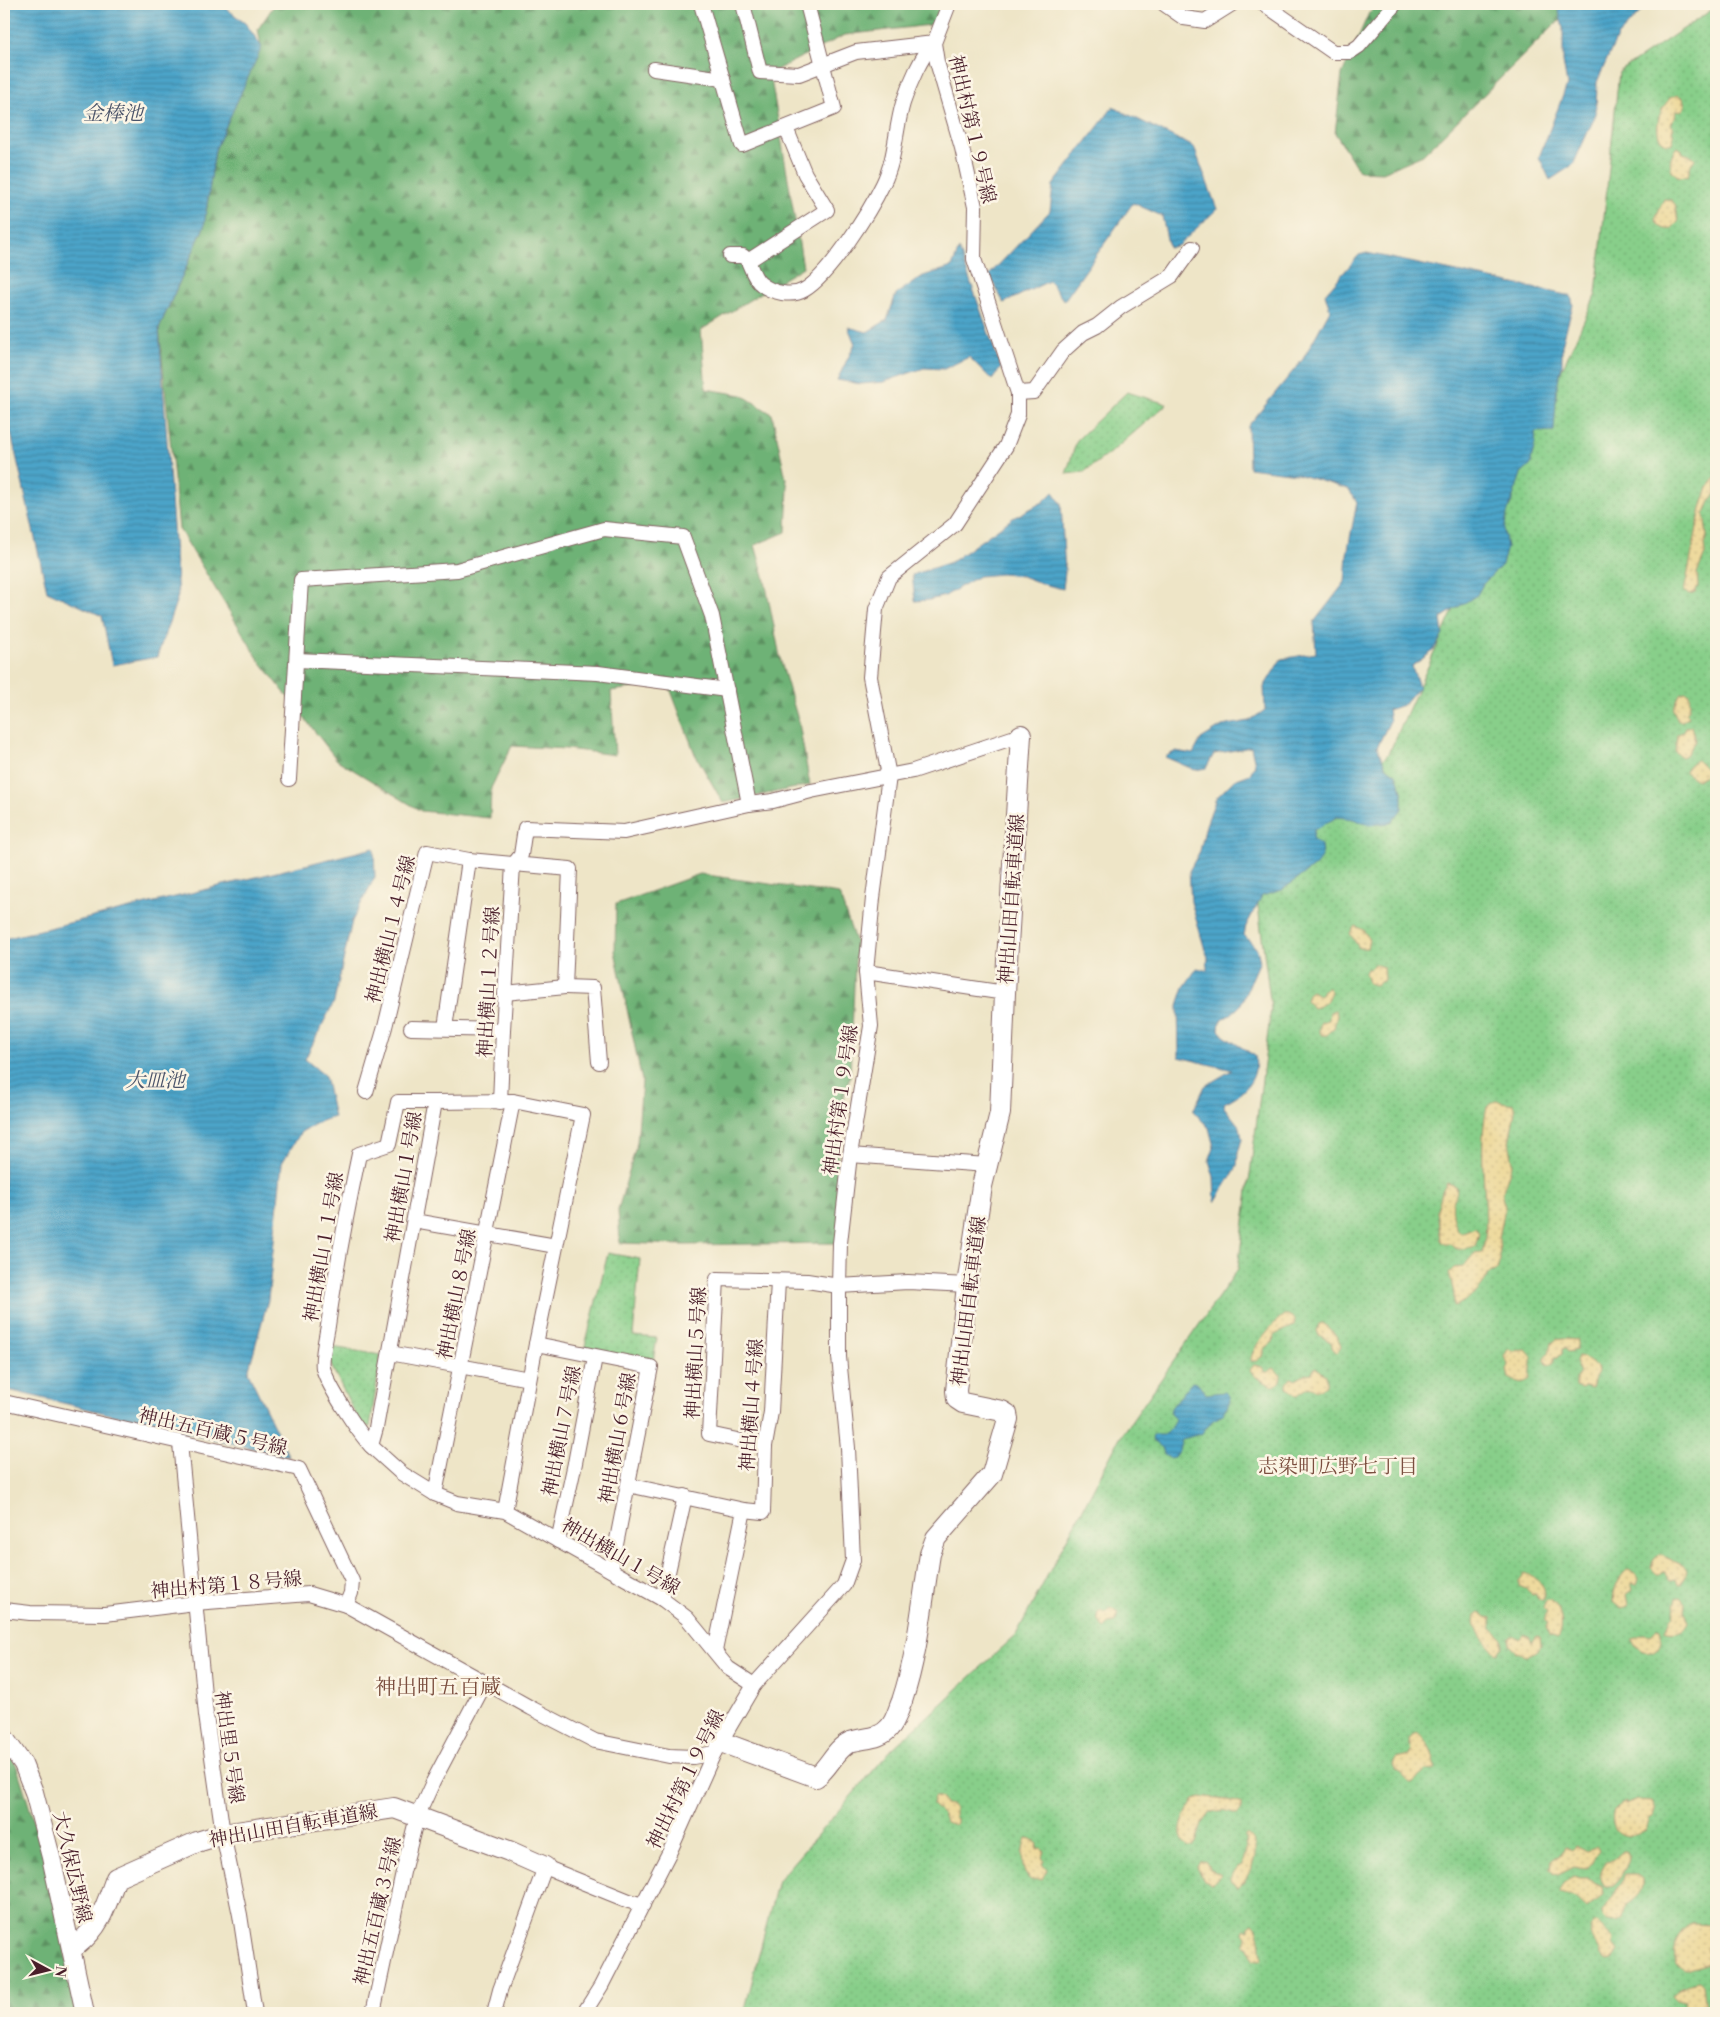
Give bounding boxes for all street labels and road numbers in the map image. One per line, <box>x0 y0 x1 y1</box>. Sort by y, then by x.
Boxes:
street label: 神出村第１９号線 <box>943 52 1001 206</box>
street label: 神出山田自転車道線 <box>994 813 1030 985</box>
street label: 神出横山１４号線 <box>361 853 421 1006</box>
street label: 神出横山１２号線 <box>473 906 505 1059</box>
street label: 神出村第１９号線 <box>819 1023 863 1177</box>
street label: 神出横山１号線 <box>381 1110 427 1245</box>
street label: 神出横山１１号線 <box>299 1170 349 1324</box>
street label: 神出山田自転車道線 <box>947 1215 991 1387</box>
street label: 神出横山８号線 <box>433 1227 481 1362</box>
street label: 神出横山５号線 <box>681 1286 711 1420</box>
street label: 神出横山４号線 <box>735 1338 769 1472</box>
street label: 神出横山７号線 <box>538 1364 586 1499</box>
street label: 神出横山６号線 <box>595 1371 641 1506</box>
street label: 神出五百蔵５号線 <box>136 1403 290 1461</box>
street label: 神出横山１号線 <box>557 1513 684 1601</box>
street label: 神出村第１８号線 <box>149 1566 303 1604</box>
street label: 神出里５号線 <box>209 1689 249 1805</box>
street label: 神出村第１９号線 <box>642 1706 730 1853</box>
street label: 神出山田自転車道線 <box>207 1799 379 1853</box>
street label: 大久保広野線 <box>48 1809 97 1925</box>
street label: 神出五百蔵３号線 <box>349 1834 407 1988</box>

